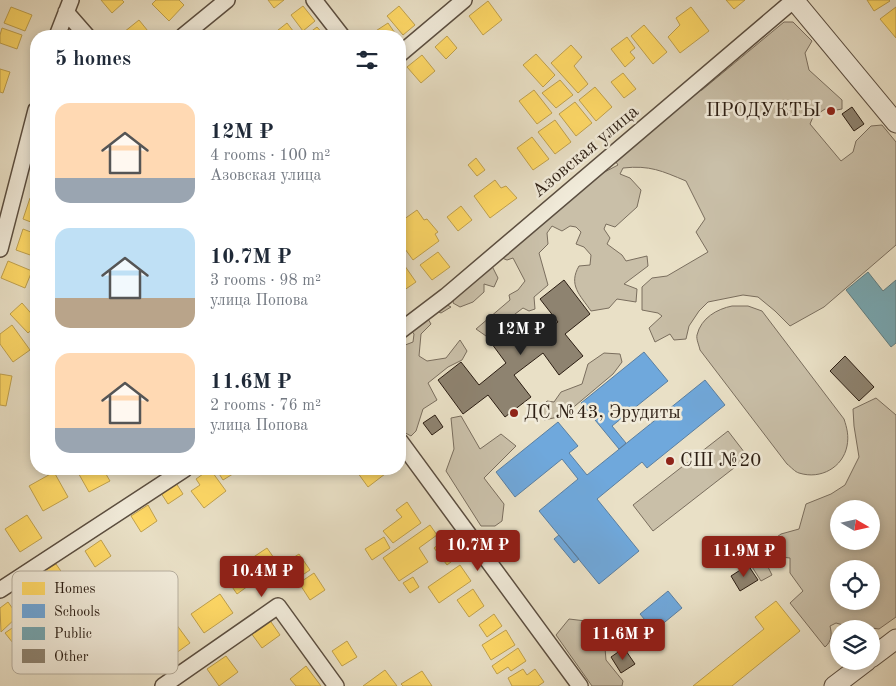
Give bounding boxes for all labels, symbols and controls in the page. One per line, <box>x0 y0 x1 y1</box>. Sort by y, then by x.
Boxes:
icon: filters <box>353 46 381 74</box>
text: 5 homes <box>55 49 131 70</box>
street label: Азовская улица <box>529 102 643 202</box>
place label: ПРОДУКТЫ <box>706 102 821 121</box>
marker: ПРОДУКТЫ <box>825 105 837 117</box>
text: 12M ₽ <box>210 122 274 143</box>
icon: home <box>95 123 155 183</box>
text: 4 rooms · 100 m² <box>210 148 330 164</box>
text: Азовская улица <box>210 168 321 184</box>
text: 10.7M ₽ <box>210 247 292 268</box>
icon: home <box>95 248 155 308</box>
text: 3 rooms · 98 m² <box>210 273 321 289</box>
text: улица Попова <box>210 293 308 309</box>
pin: 12M ₽ <box>486 314 556 356</box>
text: 12M ₽ <box>497 322 545 338</box>
text: 11.6M ₽ <box>210 372 292 393</box>
icon: home <box>95 373 155 433</box>
text: 2 rooms · 76 m² <box>210 398 321 414</box>
place label: ДС №43, Эрудиты <box>524 404 681 423</box>
marker: ДС №43, Эрудиты <box>508 407 520 419</box>
text: улица Попова <box>210 418 308 434</box>
place label: СШ №20 <box>680 452 761 471</box>
marker: СШ №20 <box>664 455 676 467</box>
north arrow <box>830 500 880 550</box>
map controls <box>830 500 880 670</box>
pin: 10.7M ₽ <box>432 530 524 572</box>
pin: 11.9M ₽ <box>698 536 790 578</box>
text: 10.7M ₽ <box>447 538 509 554</box>
text: 11.9M ₽ <box>713 544 775 560</box>
pin: 10.4M ₽ <box>216 556 308 598</box>
button: locate <box>830 560 880 610</box>
text: 10.4M ₽ <box>231 564 293 580</box>
legend <box>12 571 178 674</box>
text: Homes <box>54 582 96 596</box>
text: Schools <box>54 605 100 619</box>
pin: 11.6M ₽ <box>577 618 669 661</box>
button: layers <box>830 620 880 670</box>
text: Public <box>54 627 92 641</box>
text: 11.6M ₽ <box>592 627 654 643</box>
text: Other <box>54 650 89 664</box>

